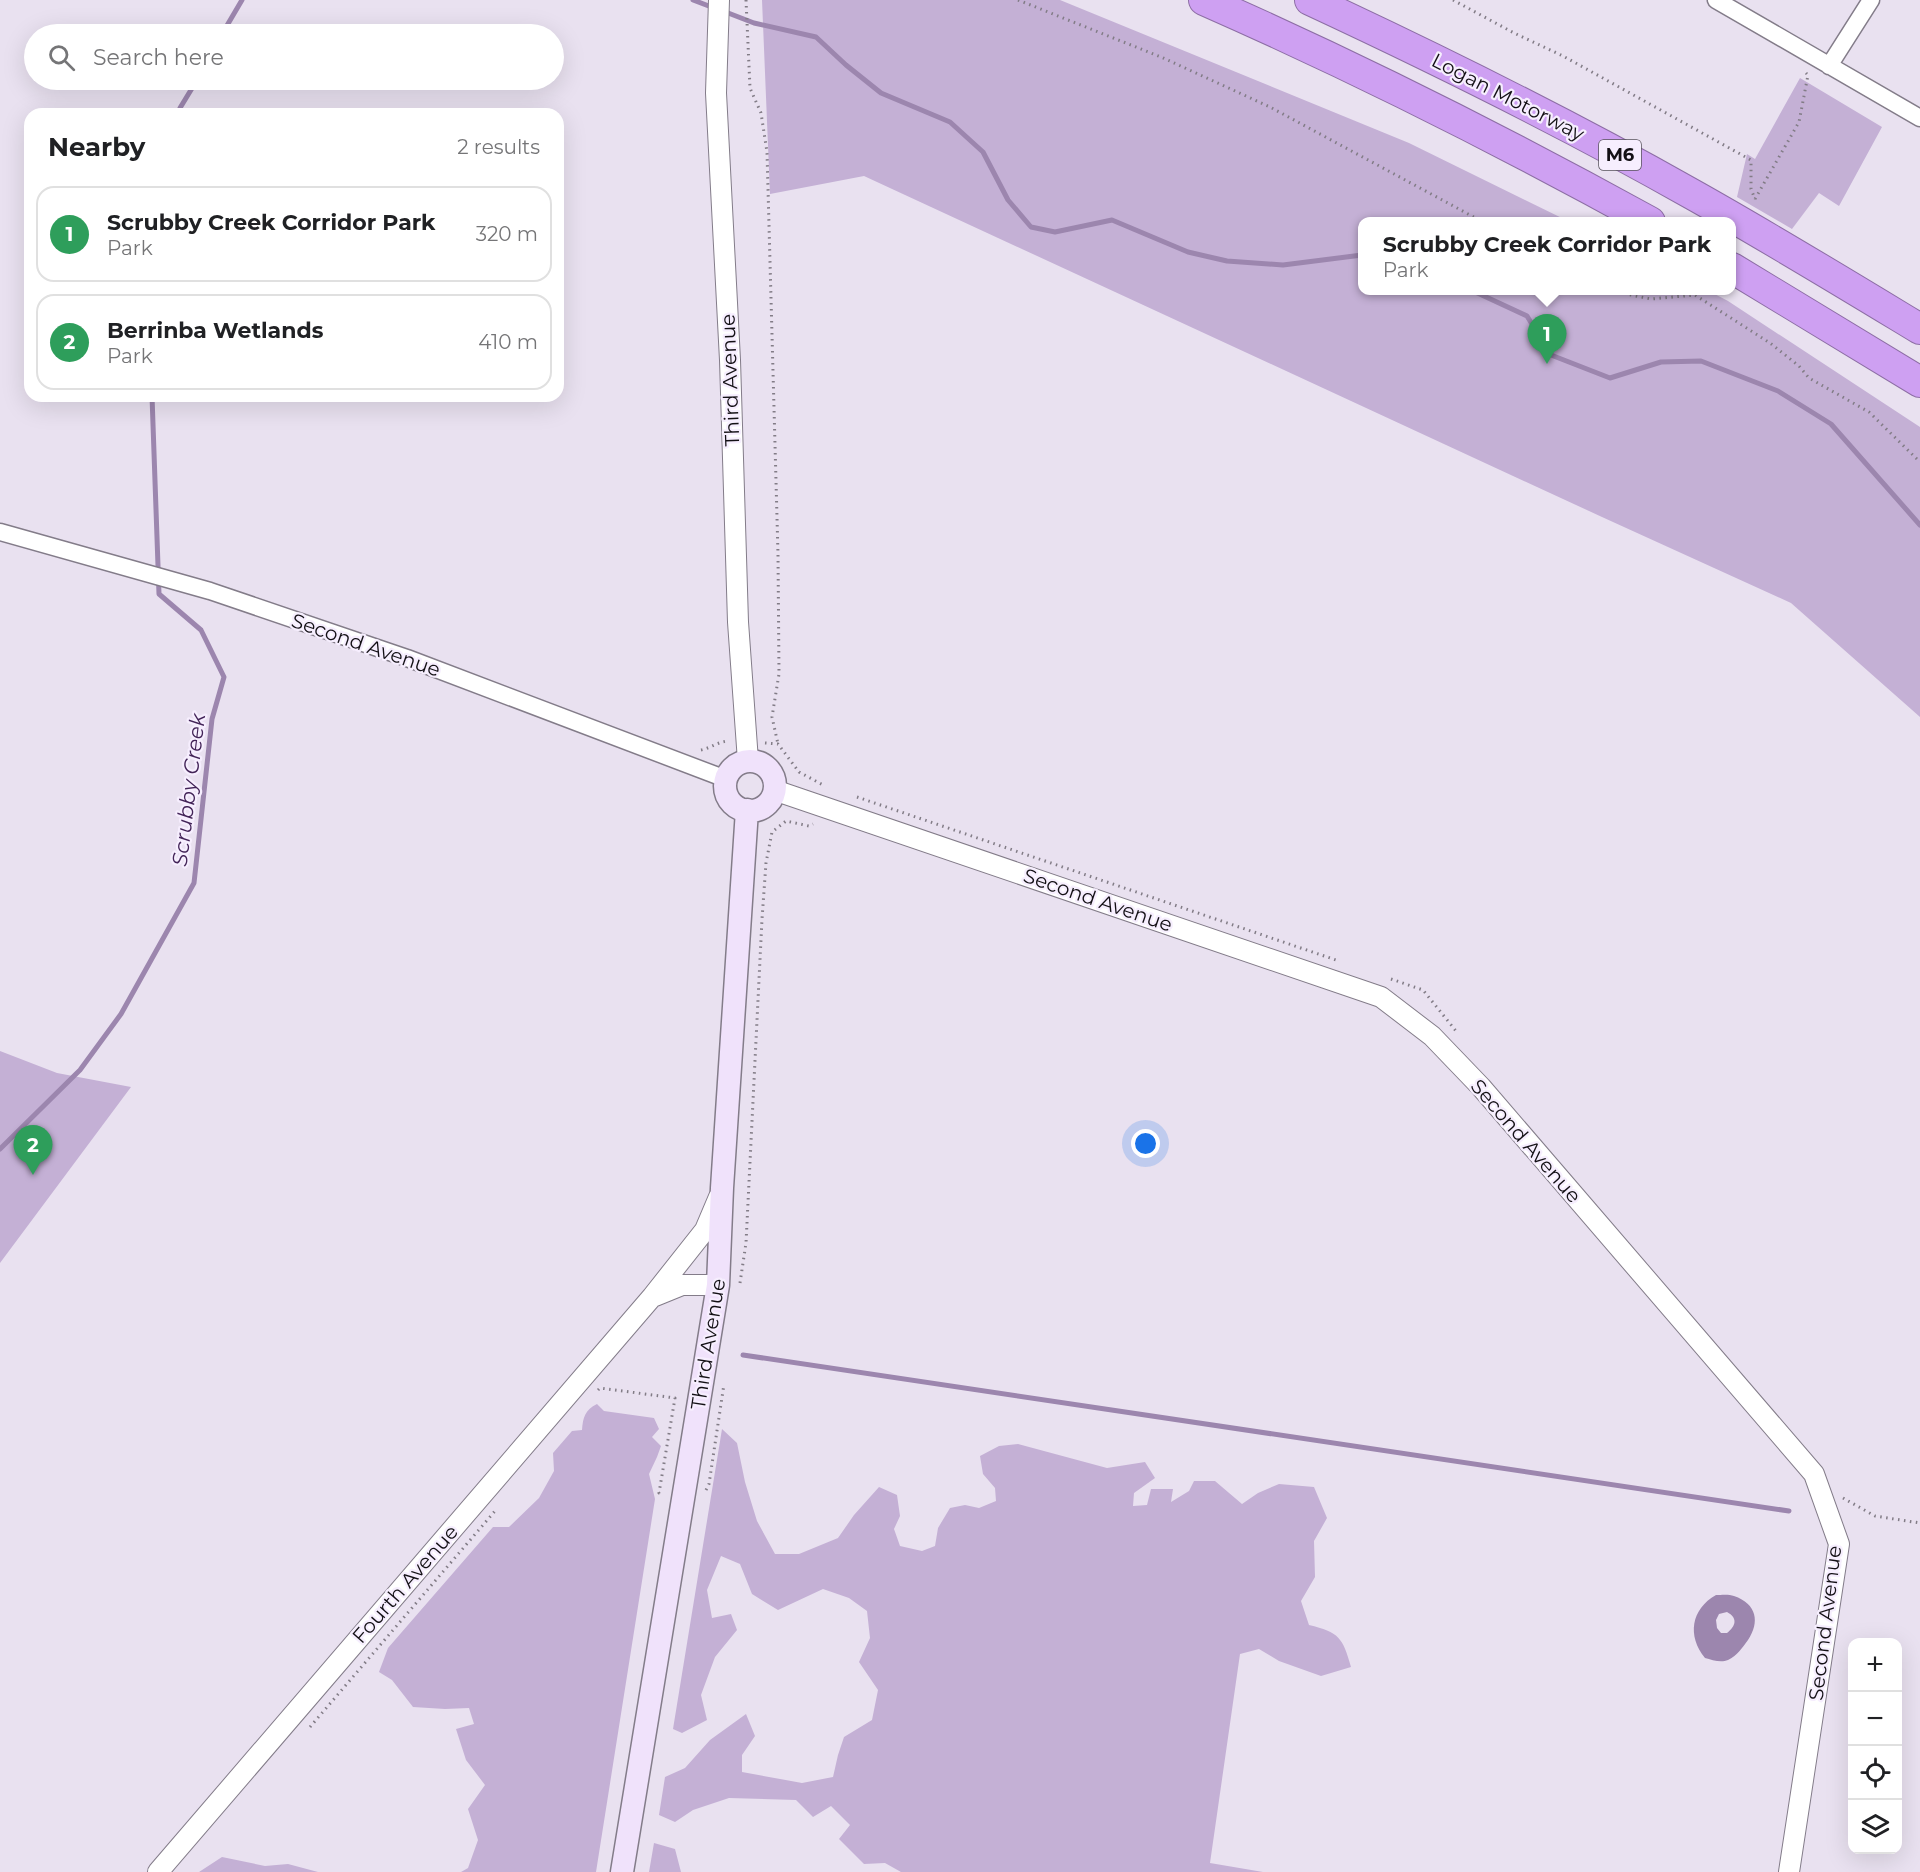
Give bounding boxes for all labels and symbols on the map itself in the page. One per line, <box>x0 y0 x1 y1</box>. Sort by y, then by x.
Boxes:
street label: Logan Motorway <box>1428 48 1588 146</box>
road number: M6 <box>1599 140 1641 170</box>
street label: Third Avenue <box>716 313 744 447</box>
pin: 1 <box>1528 314 1566 364</box>
street label: Second Avenue <box>288 608 444 682</box>
water label: Scrubby Creek <box>167 711 210 868</box>
street label: Second Avenue <box>1020 863 1176 937</box>
street label: Second Avenue <box>1466 1074 1586 1208</box>
pin: 2 <box>14 1126 52 1175</box>
your location <box>1131 1129 1160 1158</box>
street label: Third Avenue <box>686 1277 730 1411</box>
street label: Fourth Avenue <box>347 1520 463 1648</box>
street label: Second Avenue <box>1804 1544 1846 1702</box>

